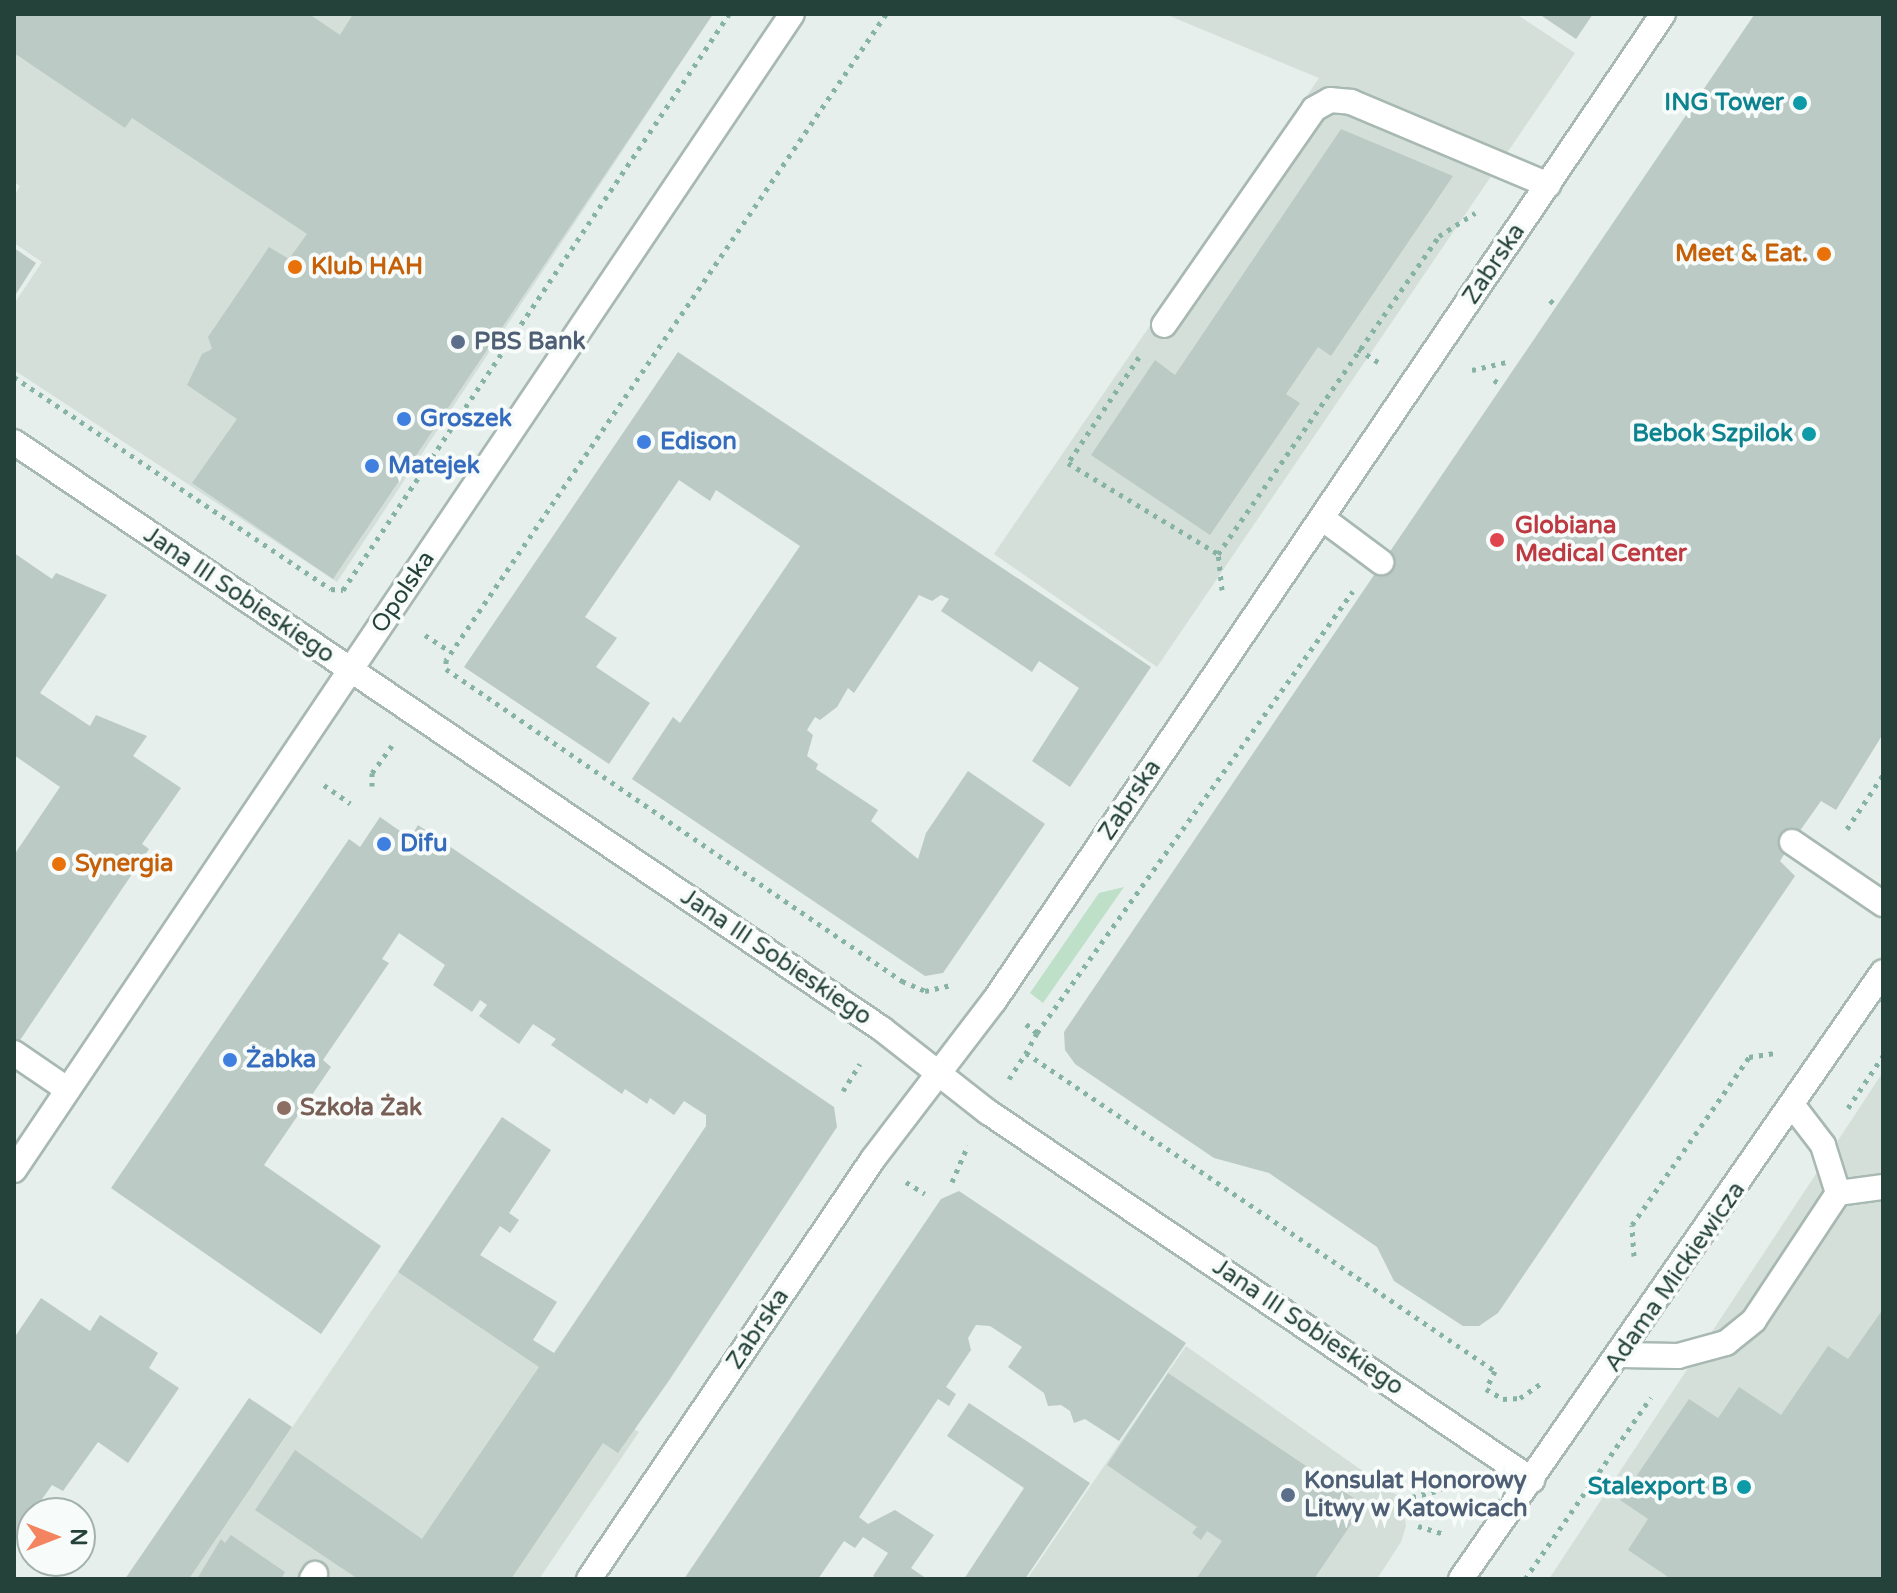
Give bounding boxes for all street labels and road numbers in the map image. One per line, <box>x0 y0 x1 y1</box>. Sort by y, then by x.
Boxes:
street label: Zabrska <box>1457 218 1531 310</box>
street label: Jana III Sobieskiego <box>138 521 340 669</box>
street label: Opolska <box>365 545 441 639</box>
street label: Zabrska <box>1093 754 1167 846</box>
street label: Jana III Sobieskiego <box>675 883 877 1031</box>
street label: Adama Mickiewicza <box>1599 1176 1751 1378</box>
street label: Jana III Sobieskiego <box>1207 1253 1409 1401</box>
street label: Zabrska <box>721 1283 795 1375</box>

